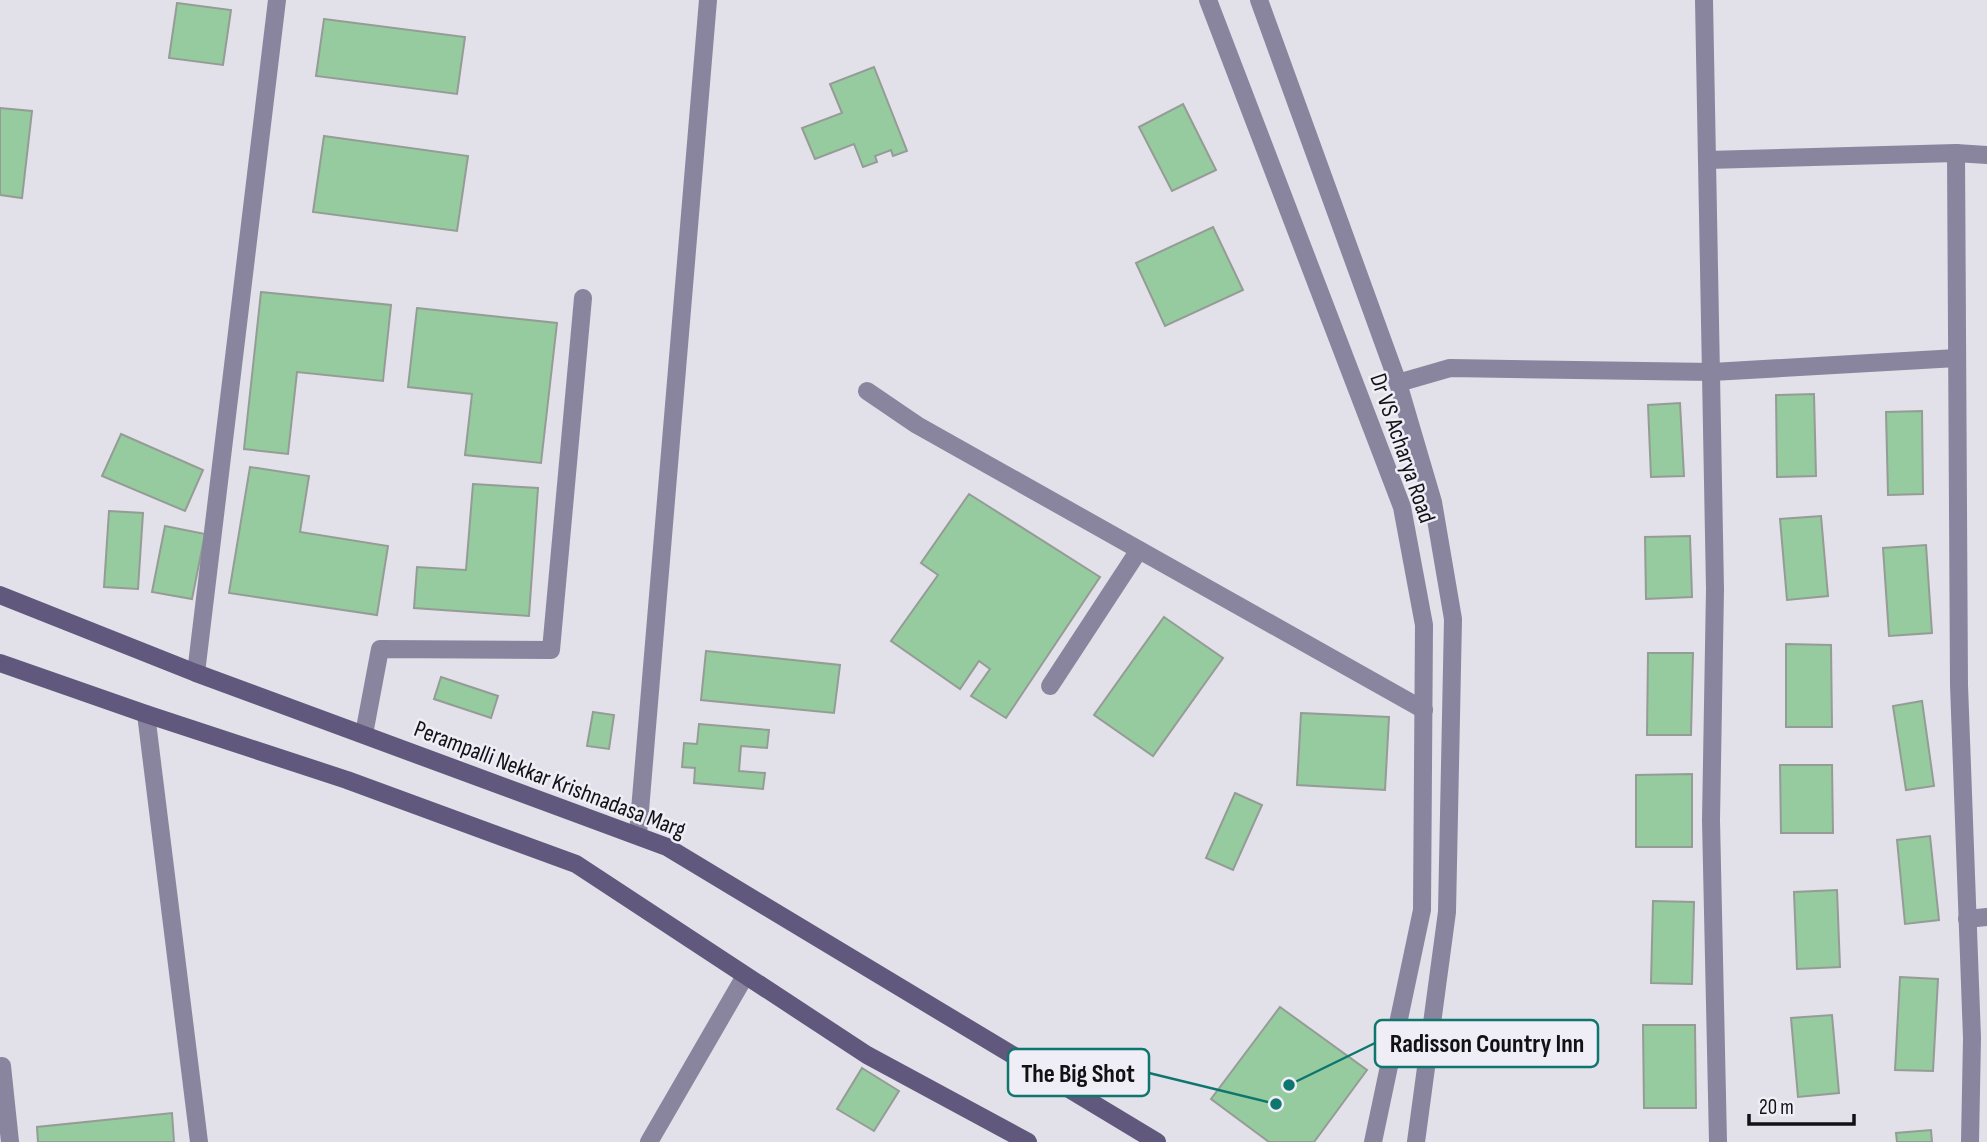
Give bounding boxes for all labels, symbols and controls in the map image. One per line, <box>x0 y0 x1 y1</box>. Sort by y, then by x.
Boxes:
street label: Dr VS Acharya Road <box>1363 370 1442 527</box>
street label: Perampalli Nekkar Krishnadasa Marg <box>410 714 690 845</box>
callout: Radisson Country Inn <box>1375 1020 1598 1067</box>
text: Radisson Country Inn <box>1390 1029 1584 1060</box>
callout: The Big Shot <box>1008 1049 1149 1096</box>
text: The Big Shot <box>1021 1059 1135 1090</box>
scale bar <box>1749 1082 1854 1126</box>
text: 20 m <box>1759 1095 1794 1120</box>

